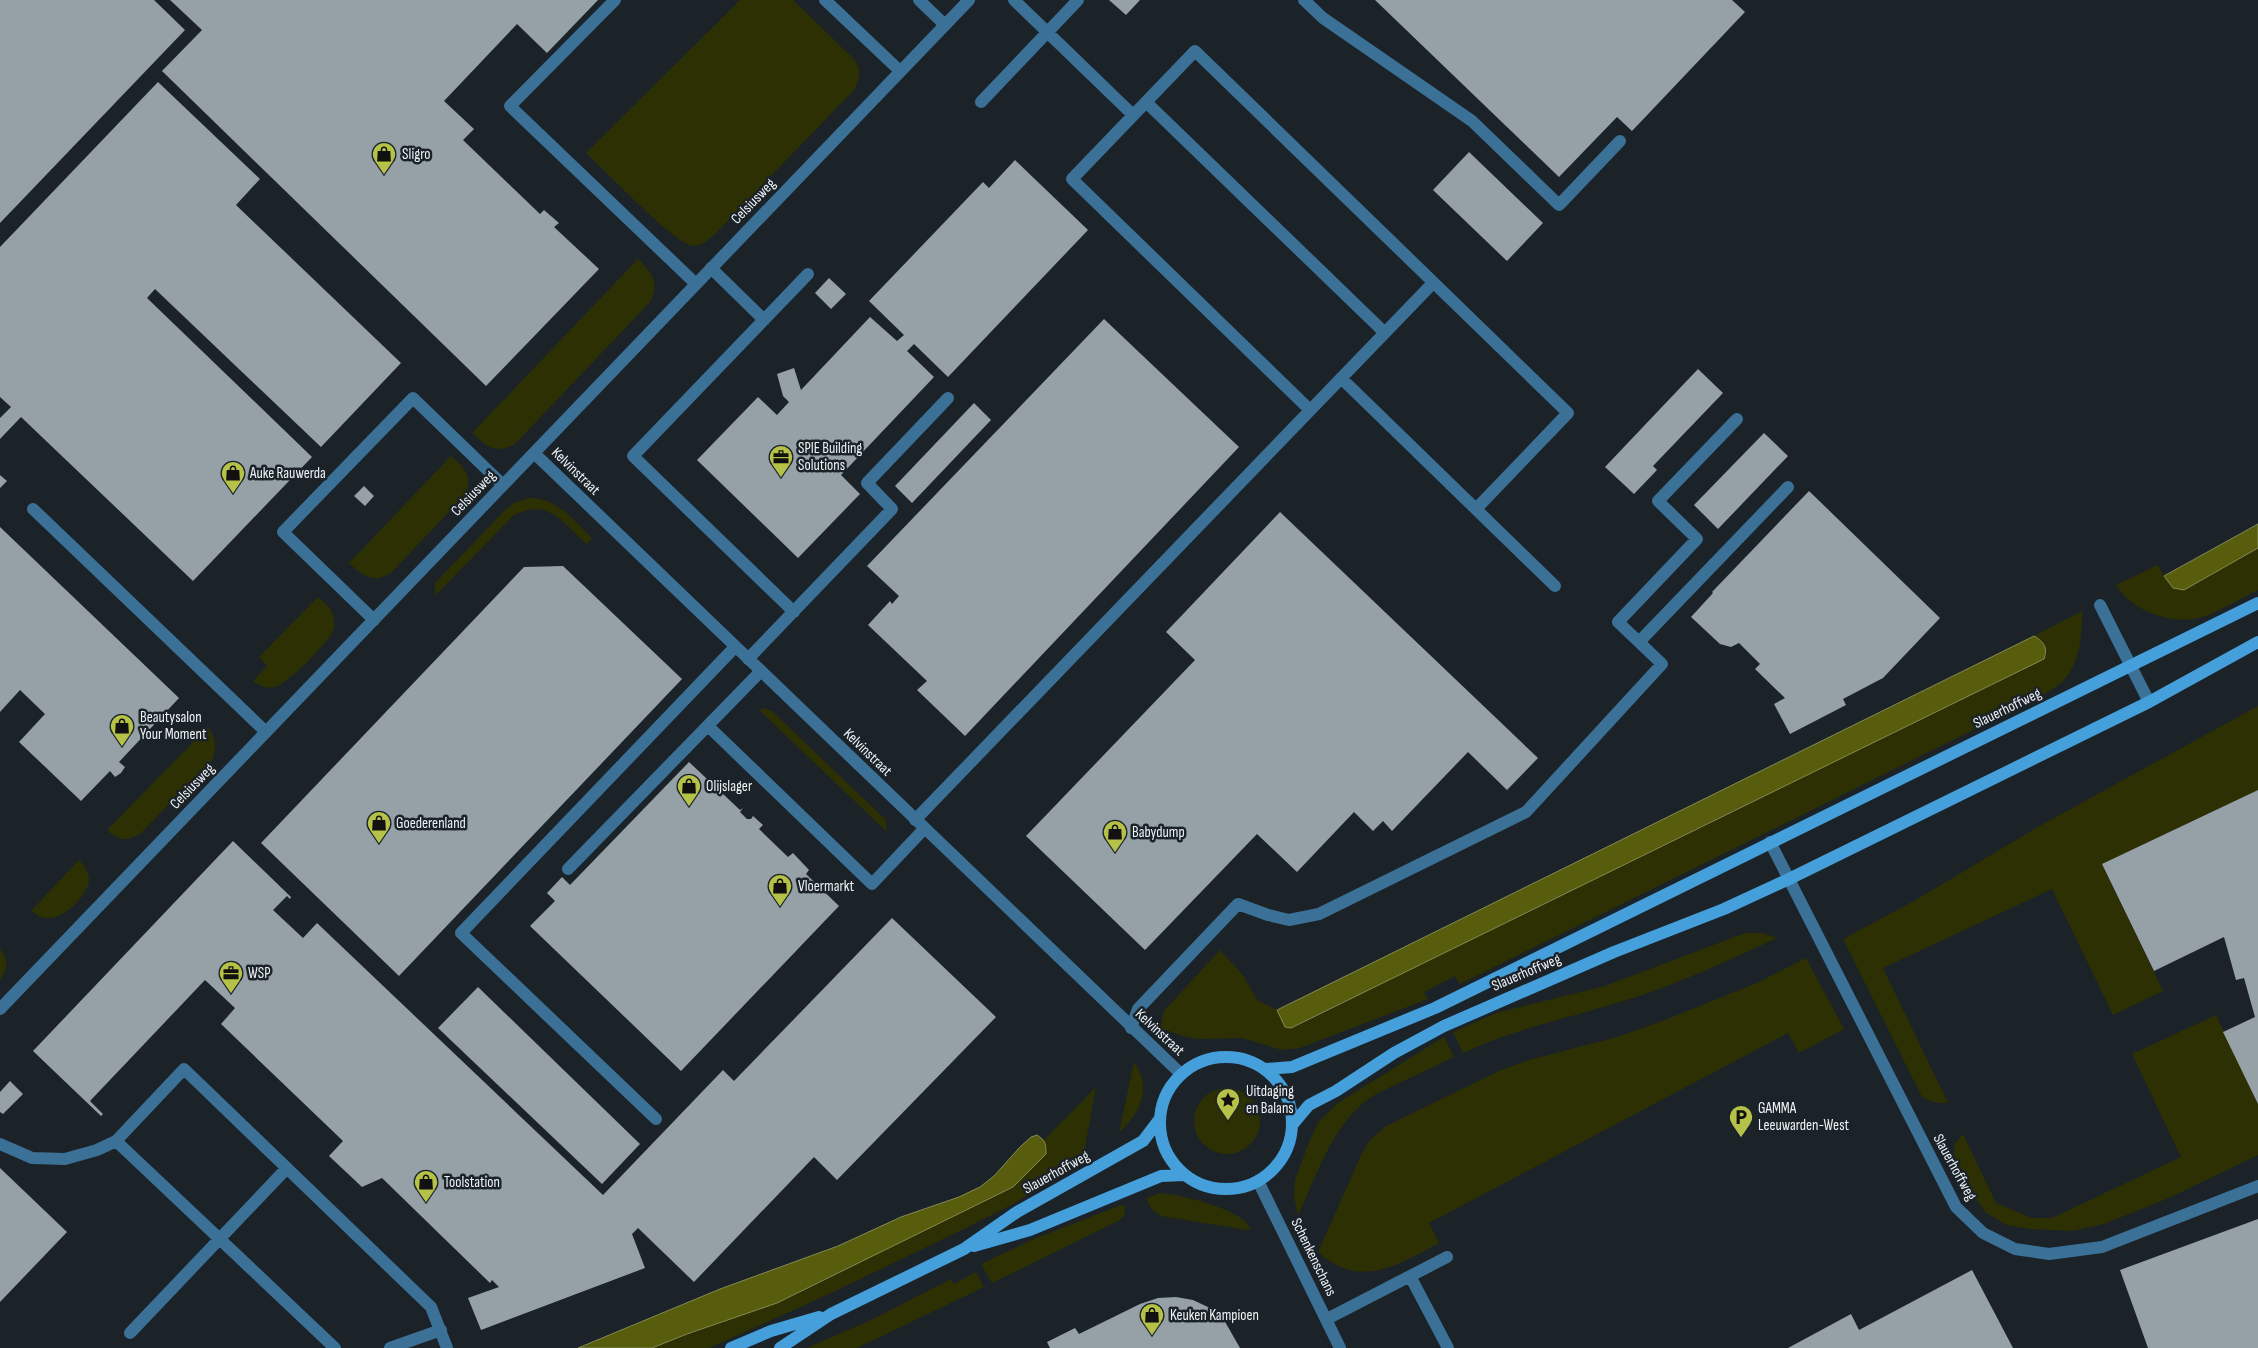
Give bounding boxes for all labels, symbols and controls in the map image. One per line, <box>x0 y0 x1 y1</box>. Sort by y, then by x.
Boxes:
shop icon: Sligro <box>371 141 397 175</box>
place label: Sligro <box>402 145 431 164</box>
street label: Celsiusweg <box>727 175 780 228</box>
place label: SPIE Building Solutions <box>798 439 862 475</box>
street label: Kelvinstraat <box>547 444 604 500</box>
office icon: SPIE Building Solutions <box>768 444 794 478</box>
shop icon: Auke Rauwerda <box>220 460 246 494</box>
place label: Auke Rauwerda <box>249 464 326 483</box>
street label: Celsiusweg <box>447 467 500 520</box>
street label: Slauerhoffweg <box>1970 684 2044 733</box>
place label: Beautysalon Your Moment <box>140 708 207 744</box>
shop icon: Beautysalon Your Moment <box>109 713 135 747</box>
street label: Kelvinstraat <box>839 725 896 781</box>
street label: Celsiusweg <box>166 760 219 813</box>
shop icon: Olijslager <box>676 773 702 807</box>
place label: Olijslager <box>706 777 753 796</box>
shop icon: Goederenland <box>366 810 392 844</box>
place label: Goederenland <box>396 814 466 833</box>
shop icon: Babydump <box>1102 819 1128 853</box>
place label: Babydump <box>1132 823 1185 842</box>
shop icon: Vloermarkt <box>767 873 793 907</box>
place label: Vloermarkt <box>798 877 855 896</box>
street label: Slauerhoffweg <box>1489 949 1564 996</box>
office icon: WSP <box>218 960 244 994</box>
place label: WSP <box>248 964 271 983</box>
street label: Kelvinstraat <box>1131 1005 1189 1060</box>
place label: Uitdaging en Balans <box>1246 1082 1294 1118</box>
place icon: Uitdaging en Balans <box>1215 1087 1241 1121</box>
place label: GAMMA Leeuwarden-West <box>1758 1099 1850 1135</box>
parking icon: GAMMA Leeuwarden-West <box>1728 1104 1754 1138</box>
street label: Slauerhoffweg <box>1929 1131 1981 1204</box>
street label: Slauerhoffweg <box>1020 1146 1093 1198</box>
shop icon: Toolstation <box>413 1169 439 1203</box>
place label: Toolstation <box>444 1173 500 1192</box>
street label: Schenkenschans <box>1286 1215 1341 1299</box>
shop icon: Keuken Kampioen <box>1139 1302 1165 1336</box>
place label: Keuken Kampioen <box>1170 1306 1259 1325</box>

